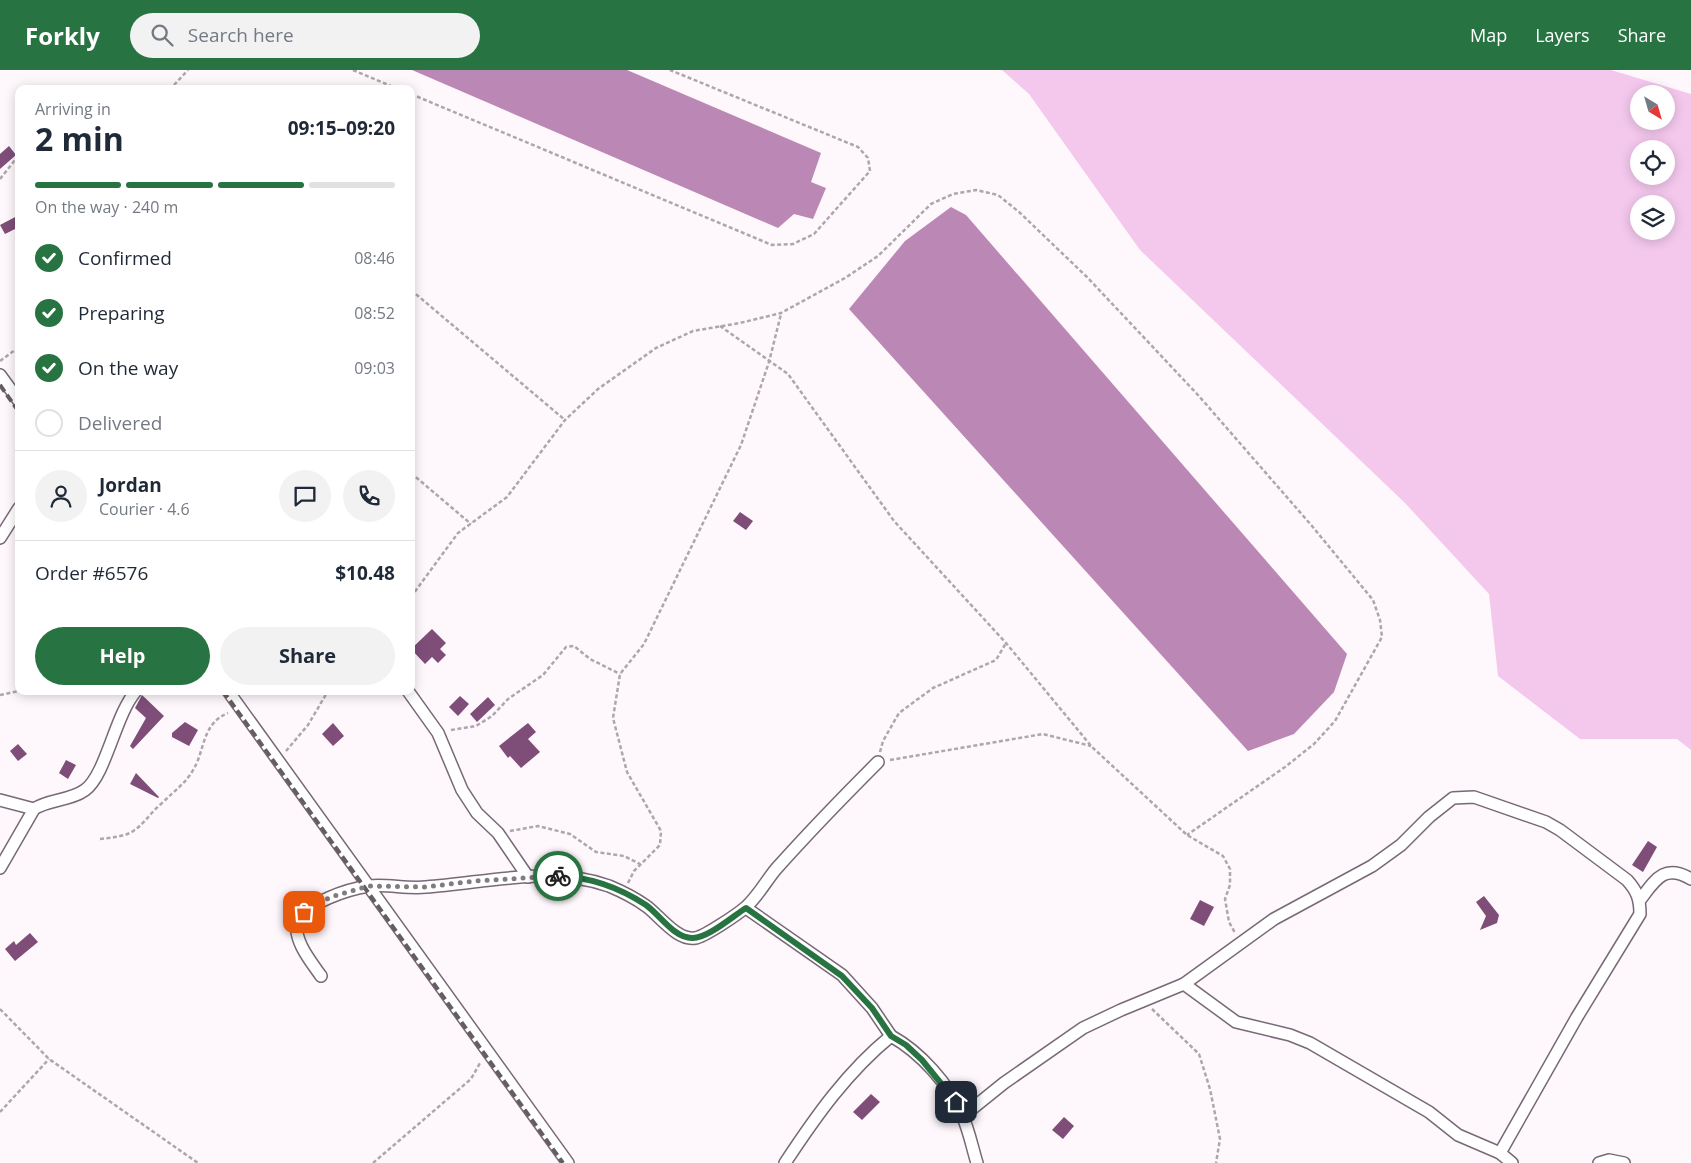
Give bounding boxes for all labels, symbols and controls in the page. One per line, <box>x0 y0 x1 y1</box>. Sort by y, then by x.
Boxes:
search box <box>130 13 480 58</box>
text: Forkly <box>25 19 100 52</box>
icon: search <box>148 21 176 49</box>
text: Search here <box>188 22 294 48</box>
text: Map <box>1470 23 1507 47</box>
text: Layers <box>1535 23 1590 47</box>
text: Share <box>1618 23 1666 47</box>
north arrow <box>1630 85 1675 130</box>
map controls <box>1630 85 1675 240</box>
text: Arriving in <box>35 98 111 120</box>
text: 09:15–09:20 <box>288 115 395 141</box>
text: 2 min <box>35 117 124 160</box>
button: locate <box>1630 140 1675 185</box>
button: layers <box>1630 195 1675 240</box>
text: On the way · 240 m <box>35 196 178 218</box>
icon: check <box>35 244 63 272</box>
text: Confirmed <box>78 245 172 271</box>
text: 08:46 <box>354 247 395 269</box>
icon: check <box>35 299 63 327</box>
text: Preparing <box>78 300 165 326</box>
text: 08:52 <box>354 302 395 324</box>
icon: check <box>35 354 63 382</box>
text: On the way <box>78 355 178 381</box>
text: 09:03 <box>354 357 395 379</box>
text: Delivered <box>78 410 162 436</box>
button: person <box>35 470 87 522</box>
button: chat <box>279 470 331 522</box>
button: phone <box>343 470 395 522</box>
text: Jordan <box>99 472 162 498</box>
text: Courier · 4.6 <box>99 498 190 520</box>
text: Order #6576 <box>35 560 148 586</box>
text: $10.48 <box>335 560 395 586</box>
button: Help <box>35 627 210 685</box>
button: Share <box>220 627 395 685</box>
courier <box>533 851 583 901</box>
icon: bike <box>544 862 572 890</box>
pin <box>283 891 325 933</box>
icon: bag <box>290 898 318 926</box>
pin <box>935 1081 977 1123</box>
icon: home <box>942 1088 970 1116</box>

